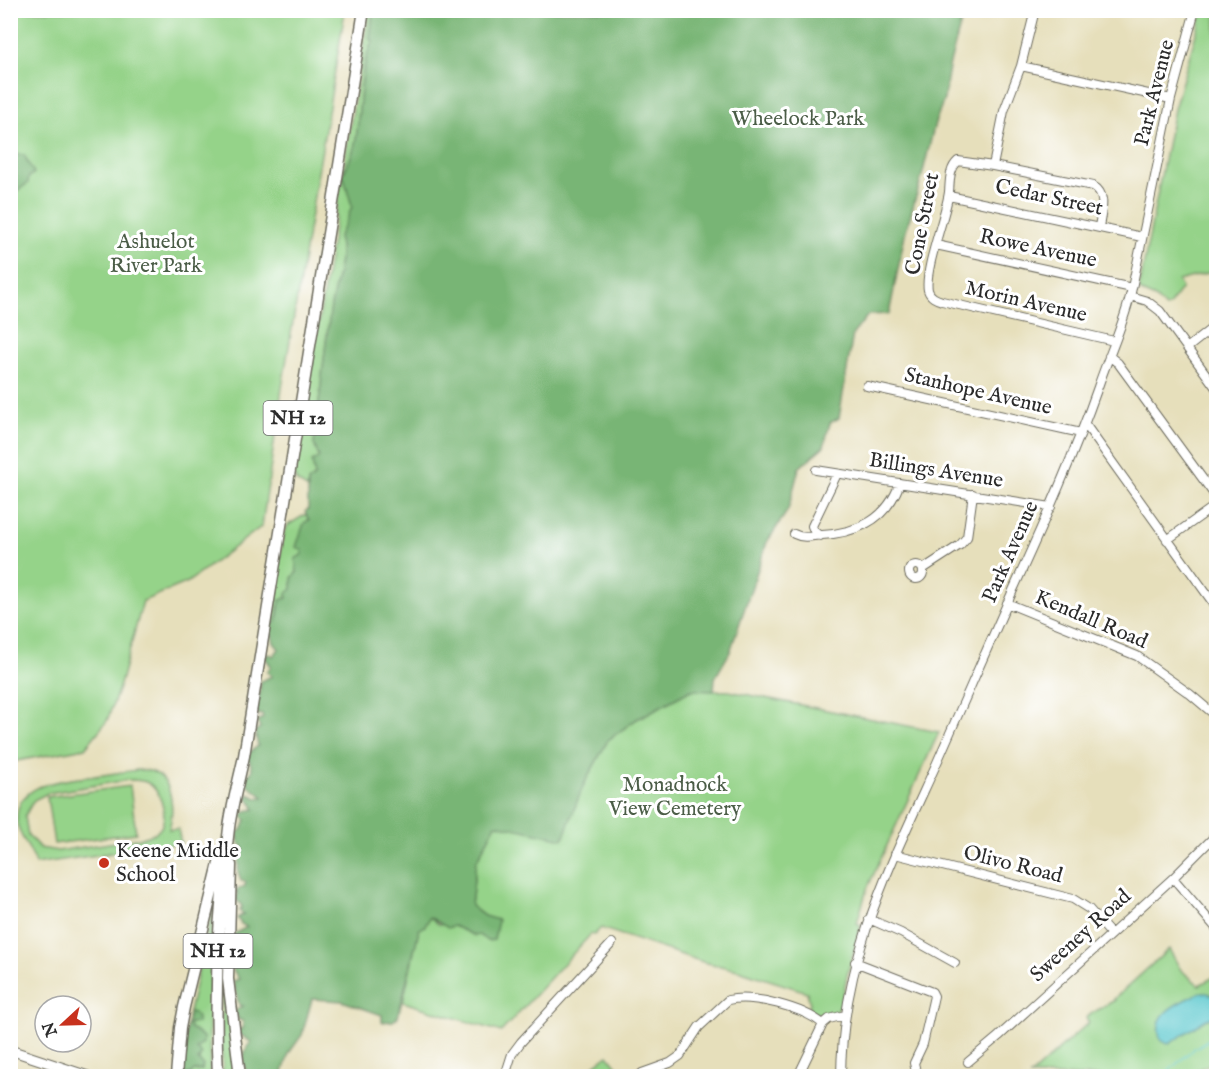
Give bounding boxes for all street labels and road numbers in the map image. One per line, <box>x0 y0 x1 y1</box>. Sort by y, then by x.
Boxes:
street label: Park Avenue <box>1129 37 1181 149</box>
street label: Cone Street <box>900 170 946 278</box>
street label: Cedar Street <box>993 173 1105 223</box>
street label: Rowe Avenue <box>977 223 1099 275</box>
street label: Morin Avenue <box>963 275 1090 329</box>
street label: Stanhope Avenue <box>902 362 1055 422</box>
road number: NH 12 <box>264 401 332 435</box>
street label: Billings Avenue <box>867 447 1005 495</box>
street label: Park Avenue <box>977 497 1046 607</box>
street label: Kendall Road <box>1031 584 1152 656</box>
street label: Olivo Road <box>961 840 1066 891</box>
street label: Sweeney Road <box>1025 883 1138 988</box>
road number: NH 12 <box>184 934 252 968</box>

